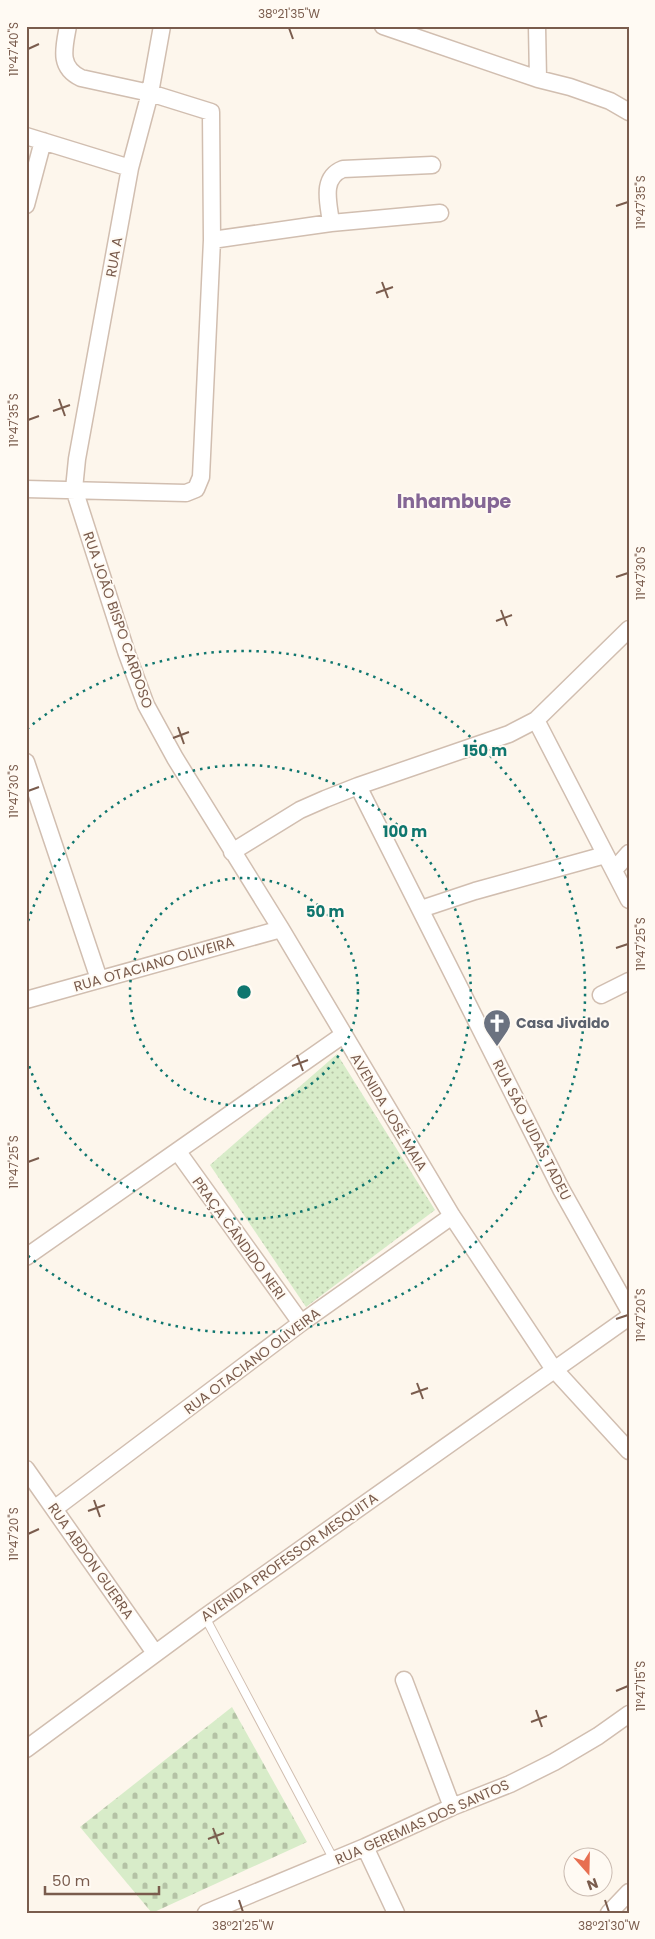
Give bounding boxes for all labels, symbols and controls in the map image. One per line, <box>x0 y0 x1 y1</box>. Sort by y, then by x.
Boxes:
text: 38°21'35"W <box>258 5 320 22</box>
text: 11°47'40"S <box>5 22 22 76</box>
text: 11°47'35"S <box>632 175 649 229</box>
street label: RUA A <box>101 235 127 279</box>
text: 11°47'35"S <box>5 393 22 447</box>
district label: Inhambupe <box>397 488 512 515</box>
street label: RUA JOÃO BISPO CARDOSO <box>78 529 158 711</box>
text: 11°47'30"S <box>632 546 649 600</box>
text: 150 m <box>463 740 507 761</box>
text: 11°47'30"S <box>5 764 22 818</box>
text: 100 m <box>383 821 427 842</box>
text: 50 m <box>306 901 344 922</box>
text: 11°47'25"S <box>632 917 649 971</box>
street label: RUA OTACIANO OLIVEIRA <box>71 932 237 996</box>
centre of rings <box>235 983 253 1001</box>
church icon: Casa Jivaldo <box>482 1008 512 1047</box>
place label: Casa Jivaldo <box>516 1013 610 1033</box>
street label: AVENIDA JOSÉ MAIA <box>346 1049 432 1175</box>
street label: RUA SÃO JUDAS TADEU <box>488 1056 576 1204</box>
text: 11°47'25"S <box>5 1135 22 1189</box>
street label: PRAÇA CÂNDIDO NERI <box>188 1173 290 1303</box>
text: 11°47'20"S <box>632 1288 649 1342</box>
street label: RUA OTACIANO OLIVEIRA <box>180 1303 324 1419</box>
street label: AVENIDA PROFESSOR MESQUITA <box>196 1488 382 1626</box>
street label: RUA ABDON GUERRA <box>43 1499 139 1623</box>
text: 11°47'20"S <box>5 1507 22 1561</box>
text: 11°47'15"S <box>632 1661 649 1711</box>
street label: RUA GEREMIAS DOS SANTOS <box>332 1774 512 1870</box>
north arrow <box>562 1846 612 1896</box>
scale bar <box>45 1864 159 1896</box>
text: 50 m <box>52 1870 90 1891</box>
text: N <box>584 1873 601 1895</box>
text: 38°21'25"W <box>212 1917 274 1934</box>
text: 38°21'30"W <box>578 1917 640 1934</box>

